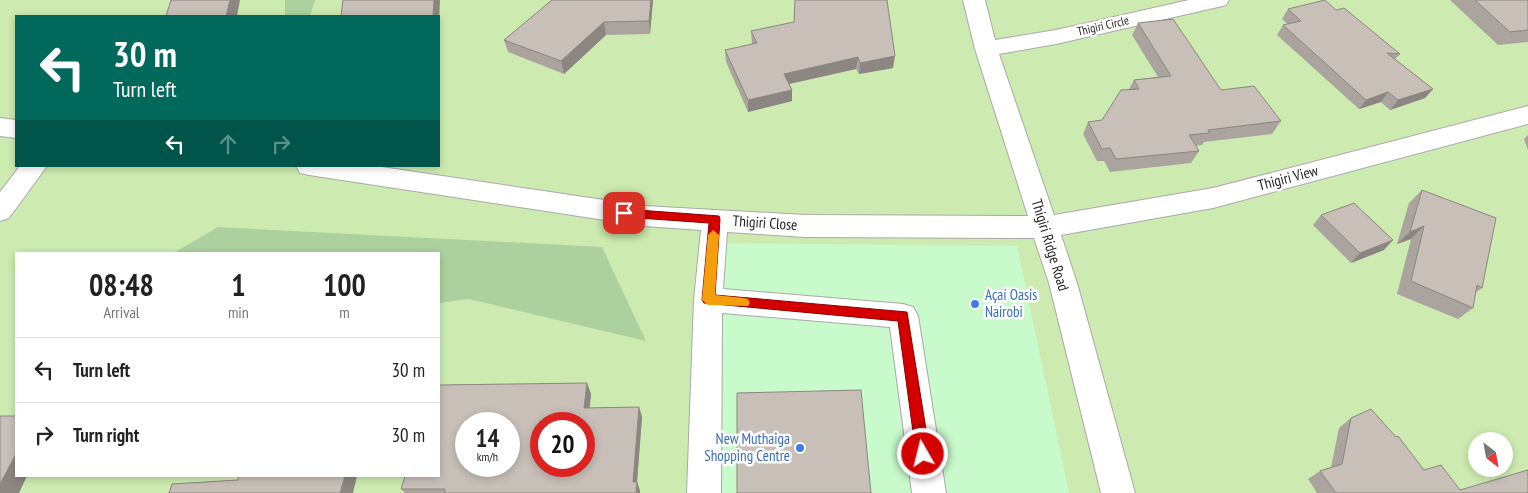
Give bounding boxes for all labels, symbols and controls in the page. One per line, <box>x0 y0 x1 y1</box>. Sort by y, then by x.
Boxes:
street label: Thigiri Circle <box>1075 12 1130 39</box>
text: 30 m <box>113 31 177 77</box>
icon: left <box>30 35 95 100</box>
text: Turn left <box>113 75 177 103</box>
icon: left <box>161 130 189 158</box>
icon: ahead <box>214 130 242 158</box>
icon: right <box>267 130 295 158</box>
street label: Thigiri View <box>1256 160 1320 195</box>
pin <box>603 192 645 234</box>
street label: Thigiri Ridge Road <box>1027 197 1073 293</box>
icon: arrive <box>610 199 638 227</box>
street label: Thigiri Close <box>732 211 798 234</box>
text: 08:48 <box>89 265 154 304</box>
text: 1 <box>231 265 246 304</box>
text: 100 <box>323 265 366 304</box>
place label: Açaí Oasis Nairobi <box>985 285 1037 321</box>
marker: Açaí Oasis Nairobi <box>969 298 981 310</box>
text: Arrival <box>103 302 140 322</box>
text: min <box>228 302 249 322</box>
text: m <box>339 302 350 322</box>
icon: left <box>30 356 58 384</box>
text: Turn left <box>73 358 130 382</box>
text: 30 m <box>392 358 425 382</box>
speed limit sign: 20 <box>530 412 595 477</box>
icon: right <box>30 421 58 449</box>
text: 14 <box>476 422 499 454</box>
text: Turn right <box>73 423 139 447</box>
text: 30 m <box>392 423 425 447</box>
position arrow <box>896 427 948 479</box>
place label: New Muthaiga Shopping Centre <box>704 429 790 465</box>
north arrow <box>1468 432 1512 478</box>
map controls <box>1468 432 1513 477</box>
marker: New Muthaiga Shopping Centre <box>794 442 806 454</box>
text: km/h <box>477 449 498 464</box>

